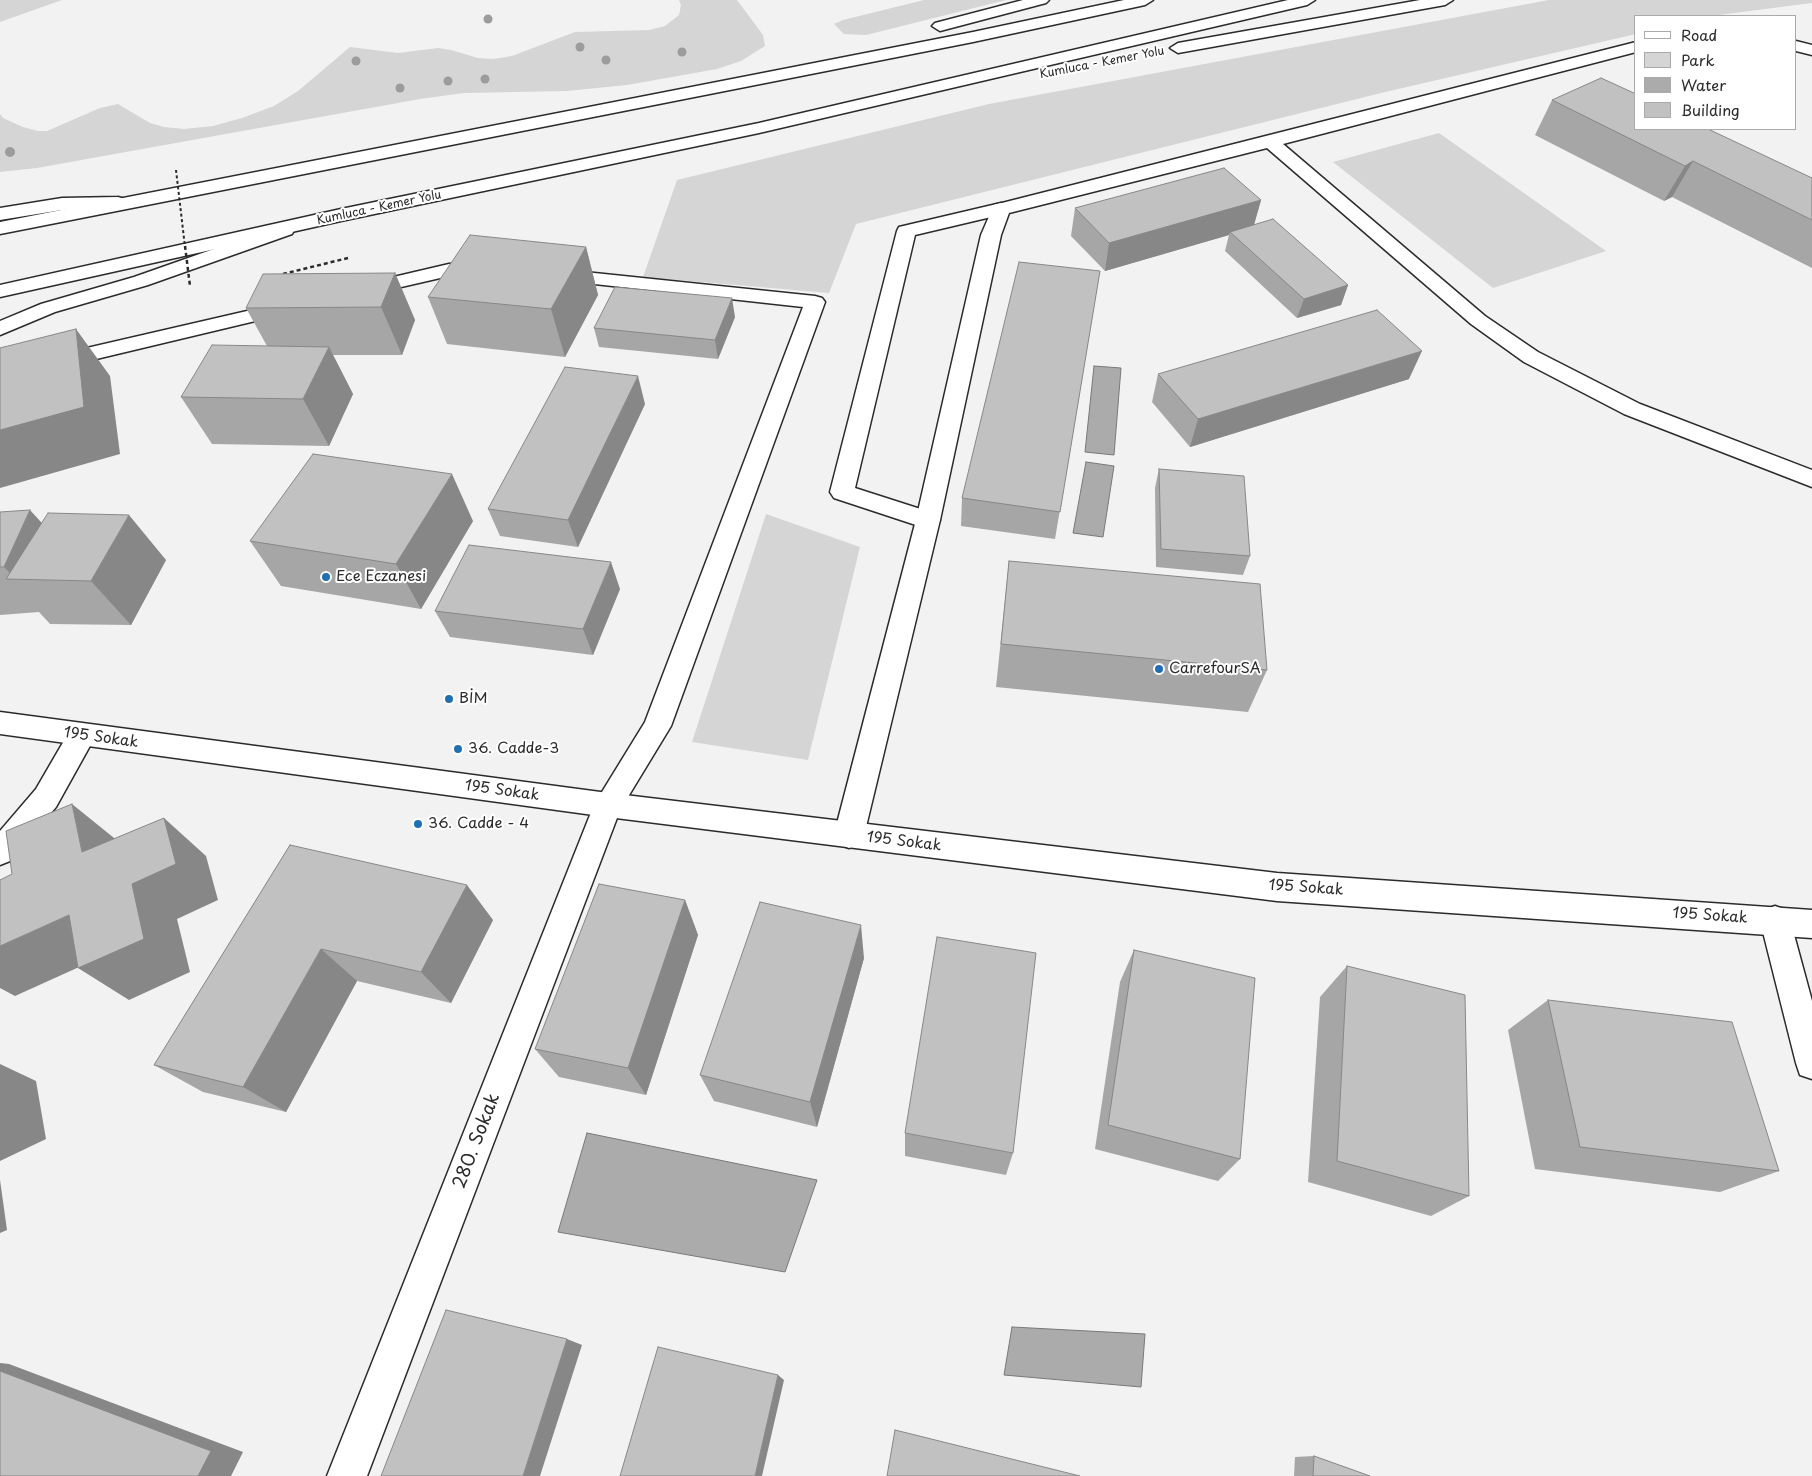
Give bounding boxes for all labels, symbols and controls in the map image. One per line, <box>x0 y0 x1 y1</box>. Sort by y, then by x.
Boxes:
legend <box>1634 15 1797 130</box>
text: Road <box>1681 23 1717 46</box>
street label: Kumluca - Kemer Yolu <box>1038 44 1166 82</box>
text: Park <box>1681 48 1715 71</box>
text: Water <box>1681 73 1726 96</box>
text: Building <box>1681 98 1740 121</box>
street label: Kumluca - Kemer Yolu <box>315 188 443 228</box>
place label: Ece Eczanesi <box>336 568 426 586</box>
marker: Ece Eczanesi <box>320 571 332 583</box>
place label: CarrefourSA <box>1169 660 1261 678</box>
marker: CarrefourSA <box>1153 663 1165 675</box>
place label: BİM <box>459 690 488 708</box>
marker: BİM <box>443 693 455 705</box>
street label: 195 Sokak <box>63 724 139 752</box>
place label: 36. Cadde-3 <box>468 740 559 758</box>
marker: 36. Cadde-3 <box>452 743 464 755</box>
street label: 195 Sokak <box>464 777 540 805</box>
place label: 36. Cadde - 4 <box>428 815 529 833</box>
marker: 36. Cadde - 4 <box>412 818 424 830</box>
street label: 195 Sokak <box>866 829 942 855</box>
street label: 195 Sokak <box>1268 876 1344 900</box>
street label: 195 Sokak <box>1672 904 1748 928</box>
street label: 280. Sokak <box>449 1090 505 1192</box>

